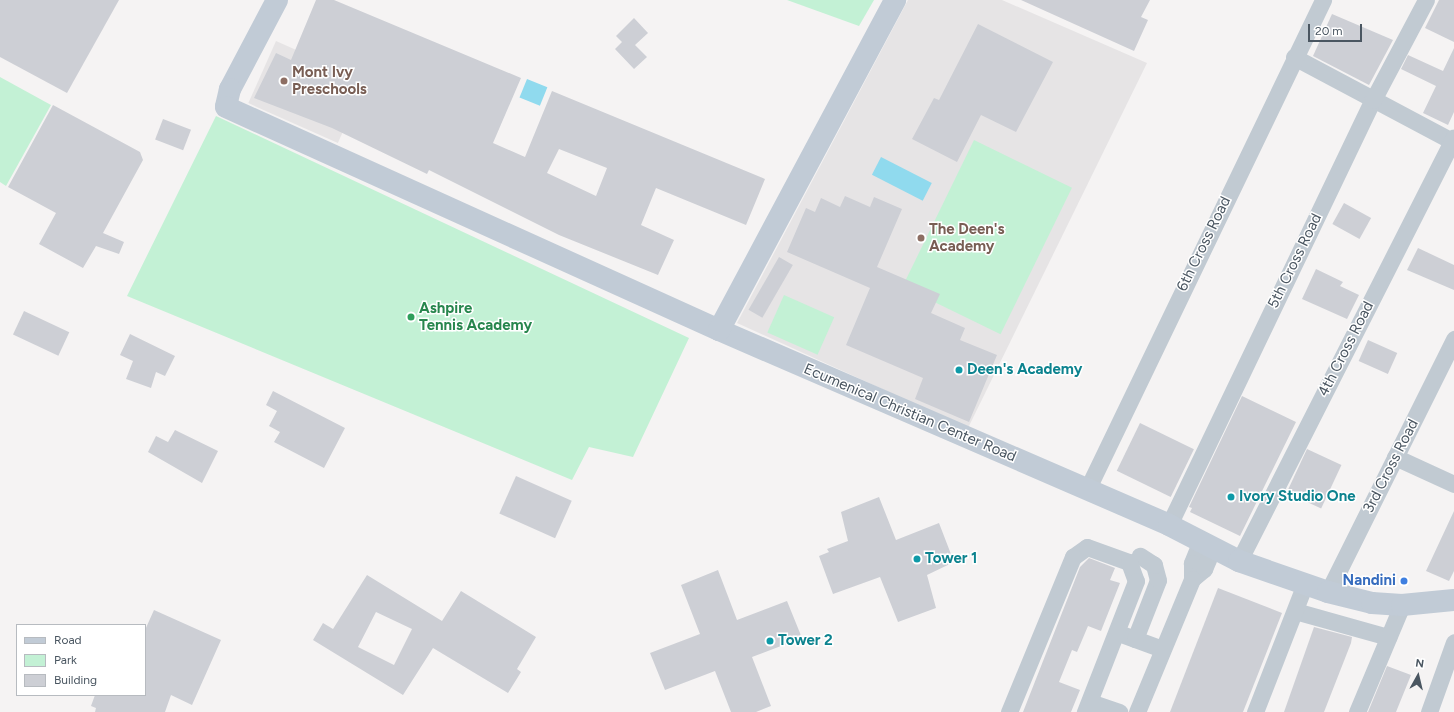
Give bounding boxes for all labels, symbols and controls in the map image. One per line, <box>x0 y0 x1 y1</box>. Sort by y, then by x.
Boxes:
scale bar <box>1310 16 1364 42</box>
text: 20 m <box>1315 24 1343 38</box>
place label: Mont Ivy Preschools <box>292 63 367 98</box>
marker: Mont Ivy Preschools <box>279 76 289 86</box>
street label: 6th Cross Road <box>1173 194 1235 294</box>
street label: 5th Cross Road <box>1264 211 1326 311</box>
place label: The Deen's Academy <box>929 220 1004 255</box>
marker: The Deen's Academy <box>916 233 926 243</box>
place label: Ashpire Tennis Academy <box>419 299 532 334</box>
street label: 4th Cross Road <box>1314 299 1378 399</box>
marker: Ashpire Tennis Academy <box>406 312 416 322</box>
street label: Ecumenical Christian Center Road <box>801 360 1019 466</box>
place label: Deen's Academy <box>967 361 1082 379</box>
marker: Deen's Academy <box>954 365 964 375</box>
street label: 3rd Cross Road <box>1360 416 1422 516</box>
place label: Ivory Studio One <box>1239 488 1355 506</box>
marker: Ivory Studio One <box>1226 492 1236 502</box>
place label: Tower 1 <box>925 550 977 568</box>
marker: Tower 1 <box>912 554 922 564</box>
place label: Nandini <box>1343 572 1396 590</box>
marker: Nandini <box>1399 576 1409 586</box>
legend <box>16 624 146 696</box>
place label: Tower 2 <box>778 632 833 650</box>
text: Road <box>54 633 82 647</box>
marker: Tower 2 <box>765 636 775 646</box>
text: Park <box>54 653 77 667</box>
north arrow <box>1398 656 1438 696</box>
text: N <box>1415 657 1425 671</box>
text: Building <box>54 673 97 687</box>

